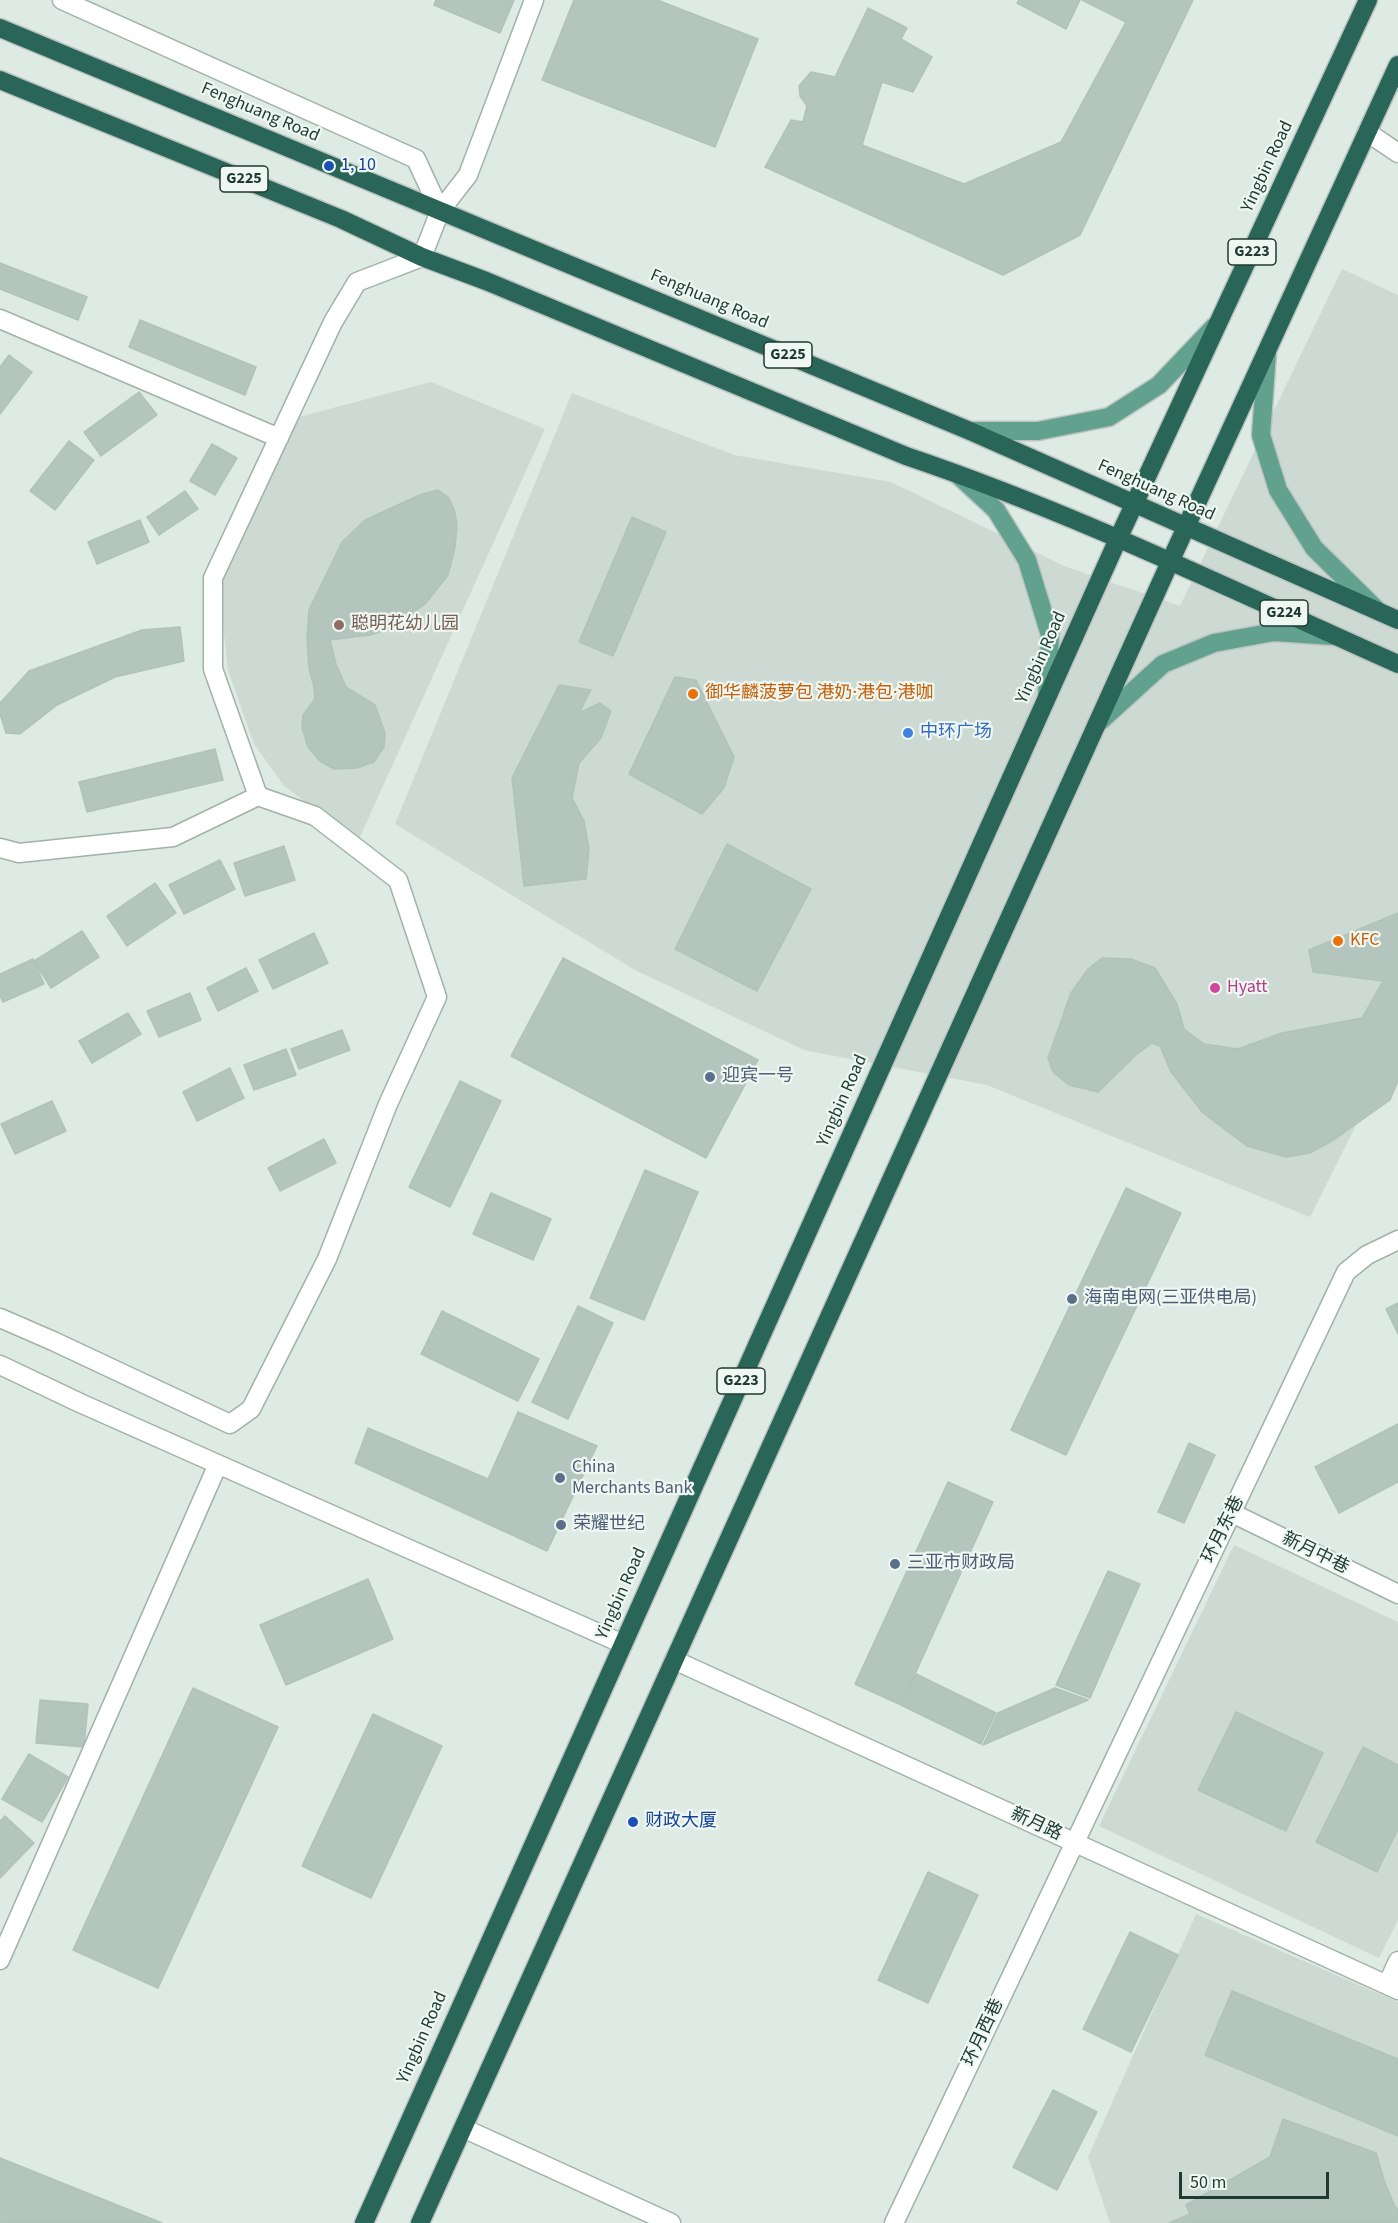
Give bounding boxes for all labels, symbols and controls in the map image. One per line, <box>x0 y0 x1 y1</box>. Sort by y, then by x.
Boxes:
street label: Fenghuang Road <box>198 78 322 148</box>
street label: Yingbin Road <box>1237 118 1299 216</box>
place label: 1, 10 <box>341 155 376 177</box>
marker: 1, 10 <box>322 159 336 173</box>
road number: G225 <box>220 166 268 192</box>
road number: G223 <box>1228 239 1276 265</box>
street label: Fenghuang Road <box>647 265 771 335</box>
road number: G225 <box>764 342 812 368</box>
street label: Fenghuang Road <box>1094 455 1218 527</box>
road number: G224 <box>1260 600 1308 626</box>
street label: Yingbin Road <box>1012 609 1072 707</box>
place label: 聪明花幼儿园 <box>351 614 459 636</box>
marker: 聪明花幼儿园 <box>332 618 346 632</box>
place label: 御华麟菠萝包 港奶·港包·港咖 <box>705 683 934 705</box>
marker: 御华麟菠萝包 港奶·港包·港咖 <box>686 687 700 701</box>
place label: 中环广场 <box>920 722 992 744</box>
marker: 中环广场 <box>901 726 915 740</box>
place label: KFC <box>1350 930 1379 952</box>
marker: KFC <box>1331 934 1345 948</box>
place label: Hyatt <box>1227 977 1267 999</box>
marker: Hyatt <box>1208 981 1222 995</box>
street label: Yingbin Road <box>813 1052 873 1150</box>
place label: 迎宾一号 <box>722 1066 794 1088</box>
marker: 迎宾一号 <box>703 1070 717 1084</box>
place label: 海南电网(三亚供电局) <box>1084 1288 1257 1310</box>
marker: 海南电网(三亚供电局) <box>1065 1292 1079 1306</box>
road number: G223 <box>717 1368 765 1394</box>
place label: China Merchants Bank <box>572 1457 692 1500</box>
marker: China Merchants Bank <box>553 1471 567 1485</box>
street label: 环月东巷 <box>1199 1493 1249 1567</box>
place label: 荣耀世纪 <box>573 1514 645 1536</box>
marker: 荣耀世纪 <box>554 1518 568 1532</box>
street label: 新月中巷 <box>1278 1529 1352 1579</box>
street label: Yingbin Road <box>592 1545 652 1643</box>
place label: 三亚市财政局 <box>907 1553 1015 1575</box>
marker: 三亚市财政局 <box>888 1557 902 1571</box>
street label: 新月路 <box>1007 1804 1065 1846</box>
place label: 财政大厦 <box>645 1811 717 1833</box>
marker: 财政大厦 <box>626 1815 640 1829</box>
street label: Yingbin Road <box>393 1989 453 2087</box>
street label: 环月西巷 <box>959 1996 1009 2070</box>
scale bar <box>1182 2160 1332 2198</box>
text: 50 m <box>1190 2170 1226 2195</box>

